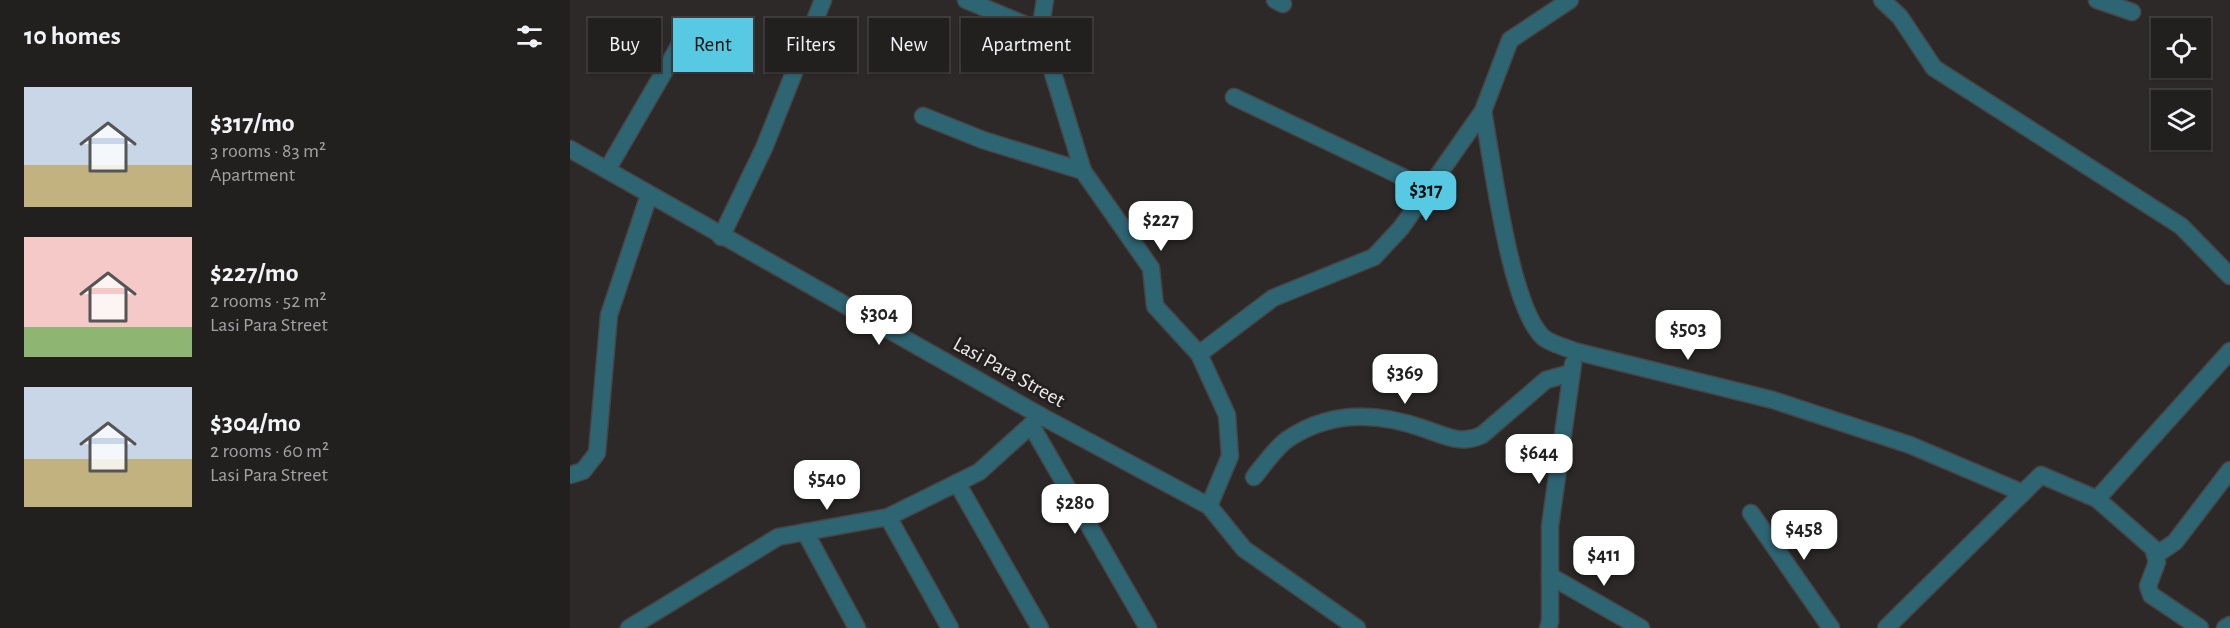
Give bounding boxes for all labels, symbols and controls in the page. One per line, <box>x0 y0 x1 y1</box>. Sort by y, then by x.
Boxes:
chip: Buy <box>588 18 661 72</box>
chip: Rent <box>673 18 753 72</box>
chip: Filters <box>765 18 857 72</box>
chip: New <box>869 18 949 72</box>
chip: Apartment <box>961 18 1092 72</box>
map controls <box>2151 18 2211 150</box>
button: locate <box>2151 18 2211 78</box>
icon: filters <box>513 20 546 53</box>
text: 10 homes <box>24 23 121 49</box>
button: layers <box>2151 90 2211 150</box>
text: $317/mo <box>210 110 295 136</box>
icon: home <box>72 111 144 183</box>
text: 3 rooms · 83 m² <box>210 141 326 161</box>
text: Apartment <box>210 165 295 185</box>
pin: $317 <box>1390 171 1462 222</box>
text: $317 <box>1409 180 1443 200</box>
pin: $227 <box>1125 201 1197 252</box>
text: $227 <box>1143 210 1179 230</box>
text: $227/mo <box>210 260 299 286</box>
icon: home <box>72 261 144 333</box>
text: 2 rooms · 52 m² <box>210 291 327 311</box>
pin: $304 <box>843 295 915 346</box>
text: $304 <box>860 304 898 324</box>
pin: $503 <box>1652 310 1724 361</box>
text: Lasi Para Street <box>210 315 328 335</box>
text: $503 <box>1670 319 1706 339</box>
street label: Lasi Para Street <box>950 333 1068 411</box>
pin: $369 <box>1369 354 1441 405</box>
text: $369 <box>1387 363 1423 383</box>
text: $304/mo <box>210 410 301 436</box>
icon: home <box>72 411 144 483</box>
pin: $644 <box>1503 434 1575 485</box>
text: 2 rooms · 60 m² <box>210 441 329 461</box>
text: $644 <box>1520 443 1558 463</box>
pin: $540 <box>791 460 863 511</box>
text: Lasi Para Street <box>210 465 328 485</box>
text: $540 <box>808 469 846 489</box>
pin: $280 <box>1039 484 1111 535</box>
text: $280 <box>1056 493 1094 513</box>
pin: $458 <box>1768 510 1840 561</box>
text: $458 <box>1785 519 1823 539</box>
pin: $411 <box>1568 536 1640 587</box>
text: $411 <box>1587 545 1621 565</box>

